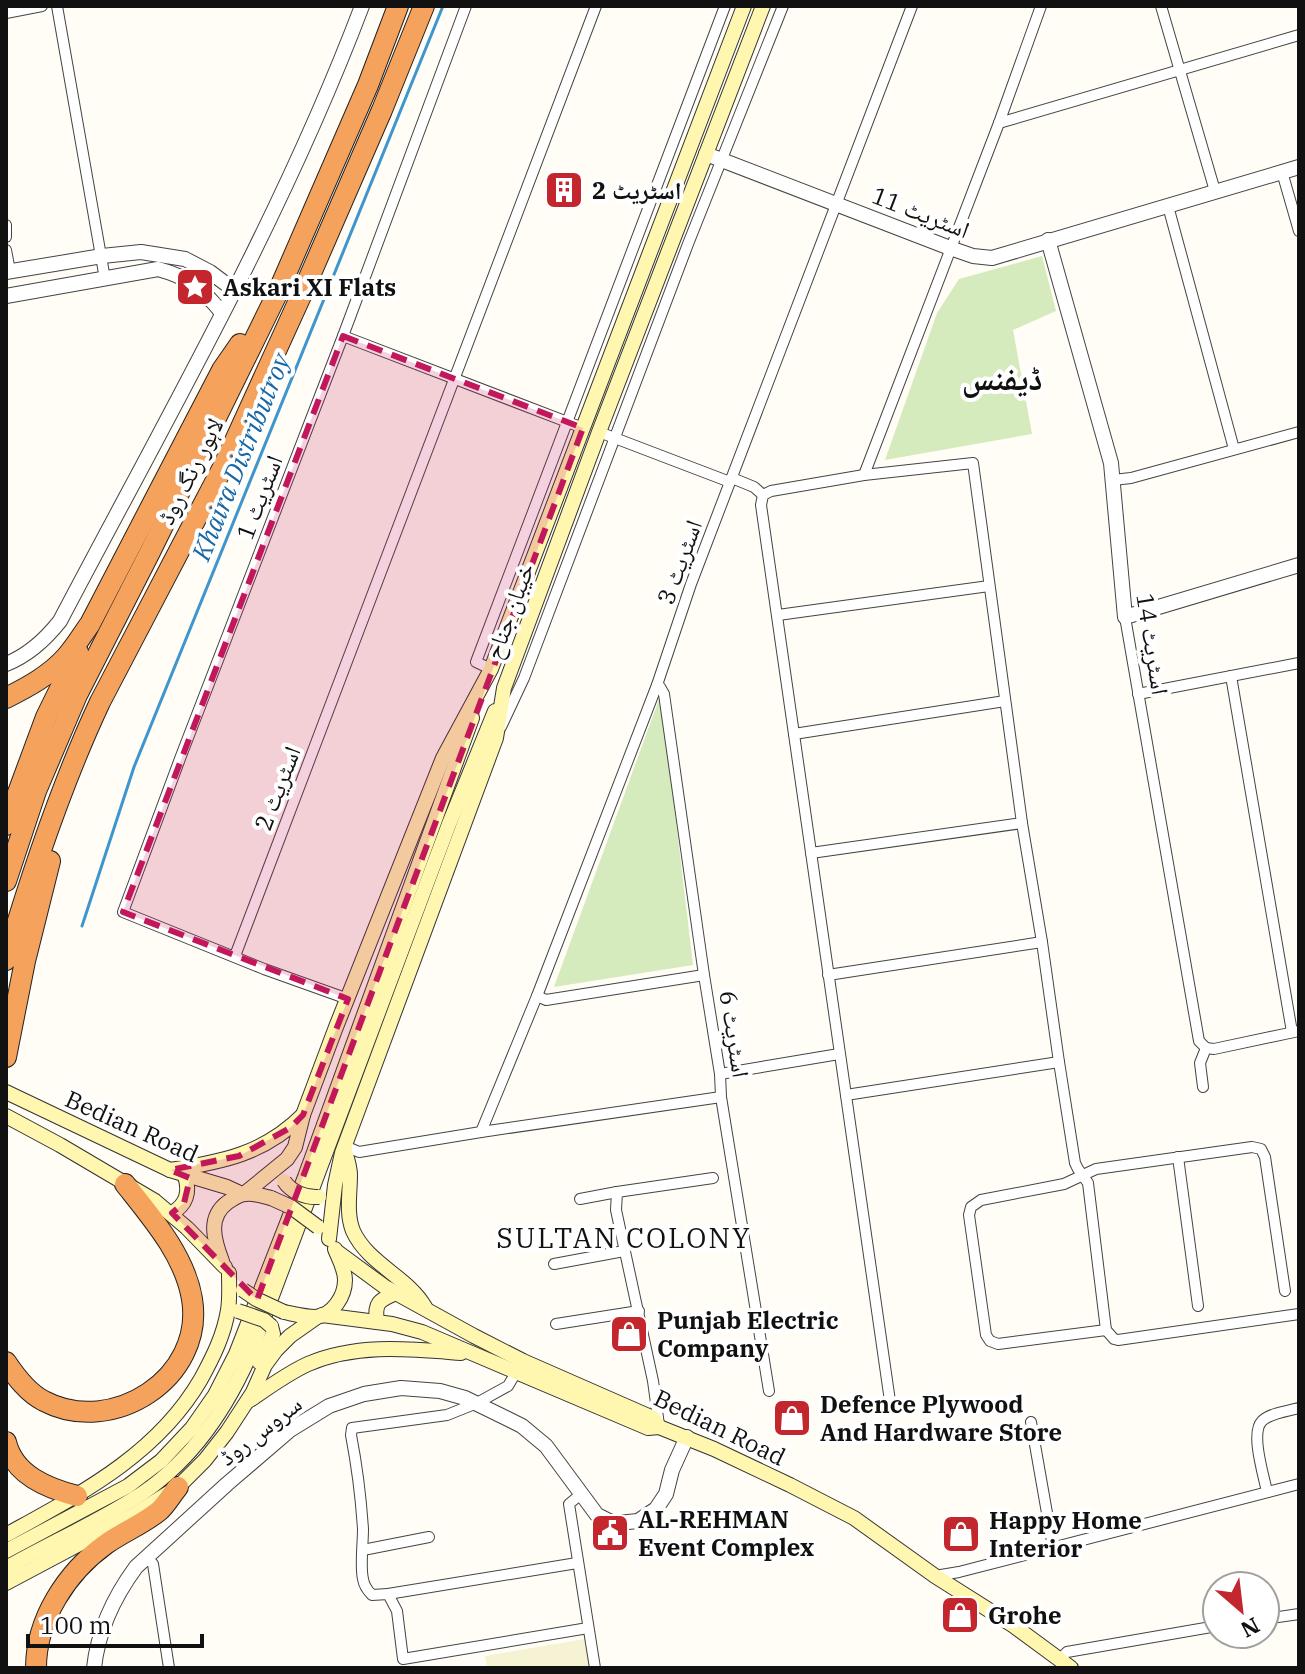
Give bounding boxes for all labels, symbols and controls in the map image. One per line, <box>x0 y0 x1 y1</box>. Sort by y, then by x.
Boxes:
building icon: اسٹریٹ 2 <box>543 169 585 211</box>
place label: اسٹریٹ 2 <box>592 174 682 206</box>
street label: اسٹریٹ 11 <box>868 179 974 245</box>
place icon: Askari XI Flats <box>174 266 216 308</box>
place label: Askari XI Flats <box>223 271 396 303</box>
water label: Khaira Distributroy <box>183 347 298 566</box>
district label: ڈیفنس <box>962 357 1042 399</box>
street label: لاہور رنگ روڈ <box>150 412 230 530</box>
street label: اسٹریٹ 1 <box>228 450 290 544</box>
street label: اسٹریٹ 3 <box>649 515 709 609</box>
street label: خیبان جناح <box>477 558 541 664</box>
street label: اسٹریٹ 14 <box>1129 591 1177 697</box>
street label: اسٹریٹ 2 <box>246 741 308 835</box>
street label: اسٹریٹ 6 <box>712 988 758 1080</box>
street label: Bedian Road <box>60 1082 204 1170</box>
district label: SULTAN COLONY <box>496 1219 752 1256</box>
place label: Punjab Electric Company <box>657 1304 839 1364</box>
shop icon: Punjab Electric Company <box>608 1313 650 1355</box>
street label: Bedian Road <box>649 1381 791 1473</box>
street label: سروس روڈ <box>212 1388 308 1472</box>
place label: Defence Plywood And Hardware Store <box>820 1388 1062 1448</box>
shop icon: Defence Plywood And Hardware Store <box>771 1397 813 1439</box>
place label: AL-REHMAN Event Complex <box>638 1503 814 1563</box>
place label: Happy Home Interior <box>989 1504 1142 1564</box>
public building icon: AL-REHMAN Event Complex <box>589 1512 631 1554</box>
shop icon: Happy Home Interior <box>940 1513 982 1555</box>
north arrow <box>1201 1570 1281 1650</box>
shop icon: Grohe <box>939 1594 981 1636</box>
scale bar <box>28 1598 202 1648</box>
place label: Grohe <box>988 1599 1062 1631</box>
text: 100 m <box>40 1609 112 1641</box>
text: N <box>1236 1611 1265 1645</box>

